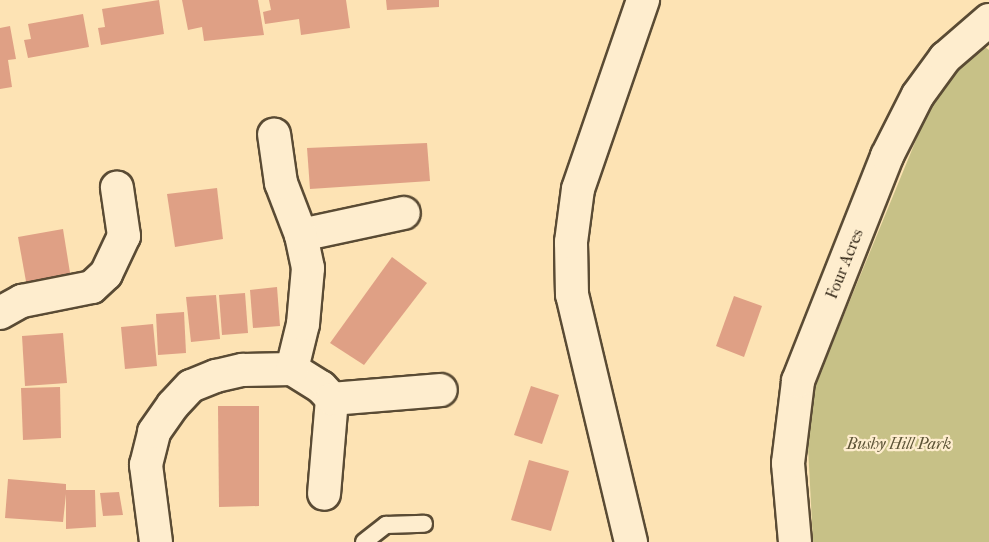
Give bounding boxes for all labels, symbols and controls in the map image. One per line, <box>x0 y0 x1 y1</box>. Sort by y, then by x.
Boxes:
street label: Four Acres <box>822 226 868 302</box>
park label: Bushy Hill Park <box>846 434 952 454</box>

